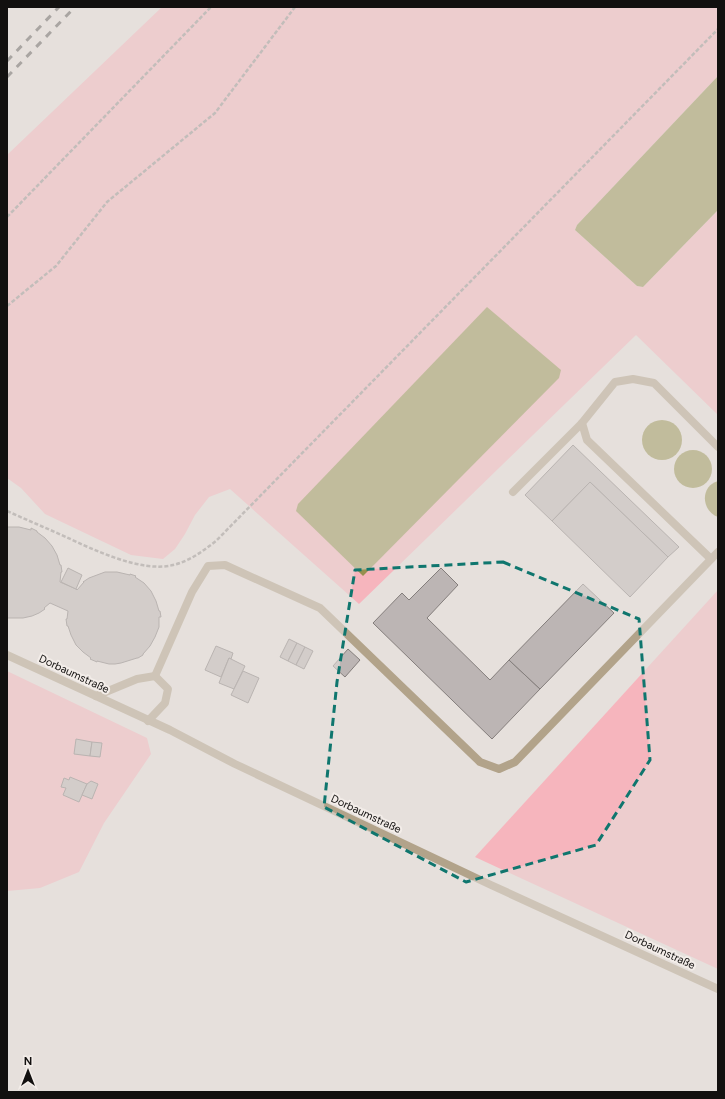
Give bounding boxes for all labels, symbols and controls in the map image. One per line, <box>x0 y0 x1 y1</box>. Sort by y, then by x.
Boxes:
street label: Dorbaumstraße <box>37 652 111 696</box>
street label: Dorbaumstraße <box>329 792 403 836</box>
street label: Dorbaumstraße <box>623 928 697 972</box>
north arrow <box>8 1051 48 1091</box>
text: N <box>24 1055 32 1068</box>

